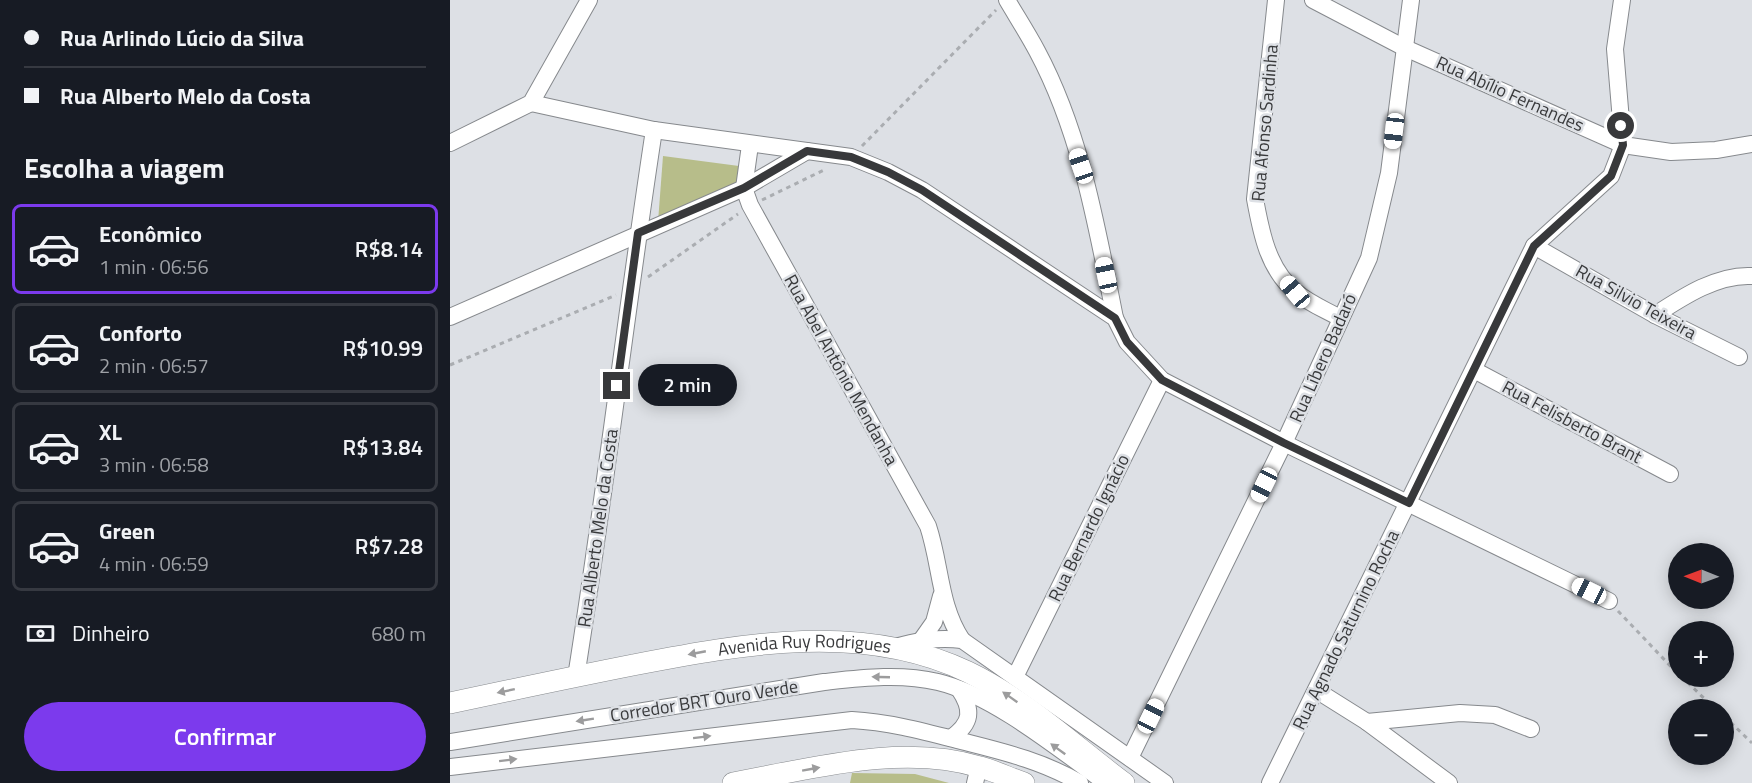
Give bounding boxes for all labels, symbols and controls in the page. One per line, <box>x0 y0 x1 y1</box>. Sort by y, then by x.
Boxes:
text: Rua Arlindo Lúcio da Silva <box>60 21 304 55</box>
street label: Rua Afonso Sardinha <box>1244 43 1285 203</box>
street label: Rua Abílio Fernandes <box>1432 49 1588 138</box>
text: Rua Alberto Melo da Costa <box>60 79 311 113</box>
car <box>1383 112 1405 150</box>
route start <box>1607 112 1634 139</box>
car <box>1067 146 1095 186</box>
text: Escolha a viagem <box>24 147 225 188</box>
text: Econômico <box>99 217 202 251</box>
icon: car <box>27 222 81 276</box>
text: R$8.14 <box>355 232 423 266</box>
text: 1 min · 06:56 <box>99 251 209 282</box>
car <box>1093 256 1119 294</box>
street label: Rua Silvio Teixeira <box>1571 257 1702 346</box>
street label: Rua Abel Antônio Mendanha <box>778 269 905 470</box>
car <box>1277 272 1313 312</box>
street label: Rua Líbero Badaró <box>1282 289 1363 427</box>
text: Conforto <box>99 316 182 350</box>
icon: car <box>27 321 81 375</box>
text: R$10.99 <box>343 331 423 365</box>
text: 2 min · 06:57 <box>99 350 209 381</box>
callout: 2 min <box>638 365 737 407</box>
text: 2 min <box>663 369 712 400</box>
route end <box>603 372 630 399</box>
street label: Rua Felisberto Brant <box>1497 373 1648 470</box>
text: XL <box>99 415 122 449</box>
icon: car <box>27 420 81 474</box>
street label: Rua Alberto Melo da Costa <box>570 427 625 629</box>
text: R$13.84 <box>343 430 423 464</box>
text: 3 min · 06:58 <box>99 449 209 480</box>
street label: Rua Bernardo Ignácio <box>1041 449 1136 606</box>
car <box>1248 465 1280 505</box>
text: Green <box>99 514 155 548</box>
icon: car <box>27 519 81 573</box>
street label: Rua Agnado Saturnino Rocha <box>1285 525 1406 734</box>
text: R$7.28 <box>355 529 423 563</box>
north arrow <box>1668 543 1734 609</box>
map controls <box>1668 543 1734 765</box>
text: 4 min · 06:59 <box>99 548 209 579</box>
car <box>1569 575 1609 607</box>
text: Dinheiro <box>72 616 150 650</box>
icon: cash <box>24 617 57 650</box>
text: 680 m <box>371 618 426 649</box>
button: + <box>1668 621 1734 687</box>
street label: Avenida Ruy Rodrigues <box>716 627 893 663</box>
one-way arrow <box>688 649 707 658</box>
street label: Corredor BRT Ouro Verde <box>608 672 800 729</box>
one-way arrow <box>872 672 891 682</box>
one-way arrow <box>497 687 516 696</box>
one-way arrow <box>1003 691 1019 703</box>
car <box>1135 696 1167 736</box>
button: − <box>1668 699 1734 765</box>
button: Confirmar <box>24 702 426 771</box>
one-way arrow <box>575 716 594 725</box>
one-way arrow <box>692 732 711 741</box>
one-way arrow <box>1051 743 1067 755</box>
one-way arrow <box>499 756 518 765</box>
one-way arrow <box>801 764 820 773</box>

